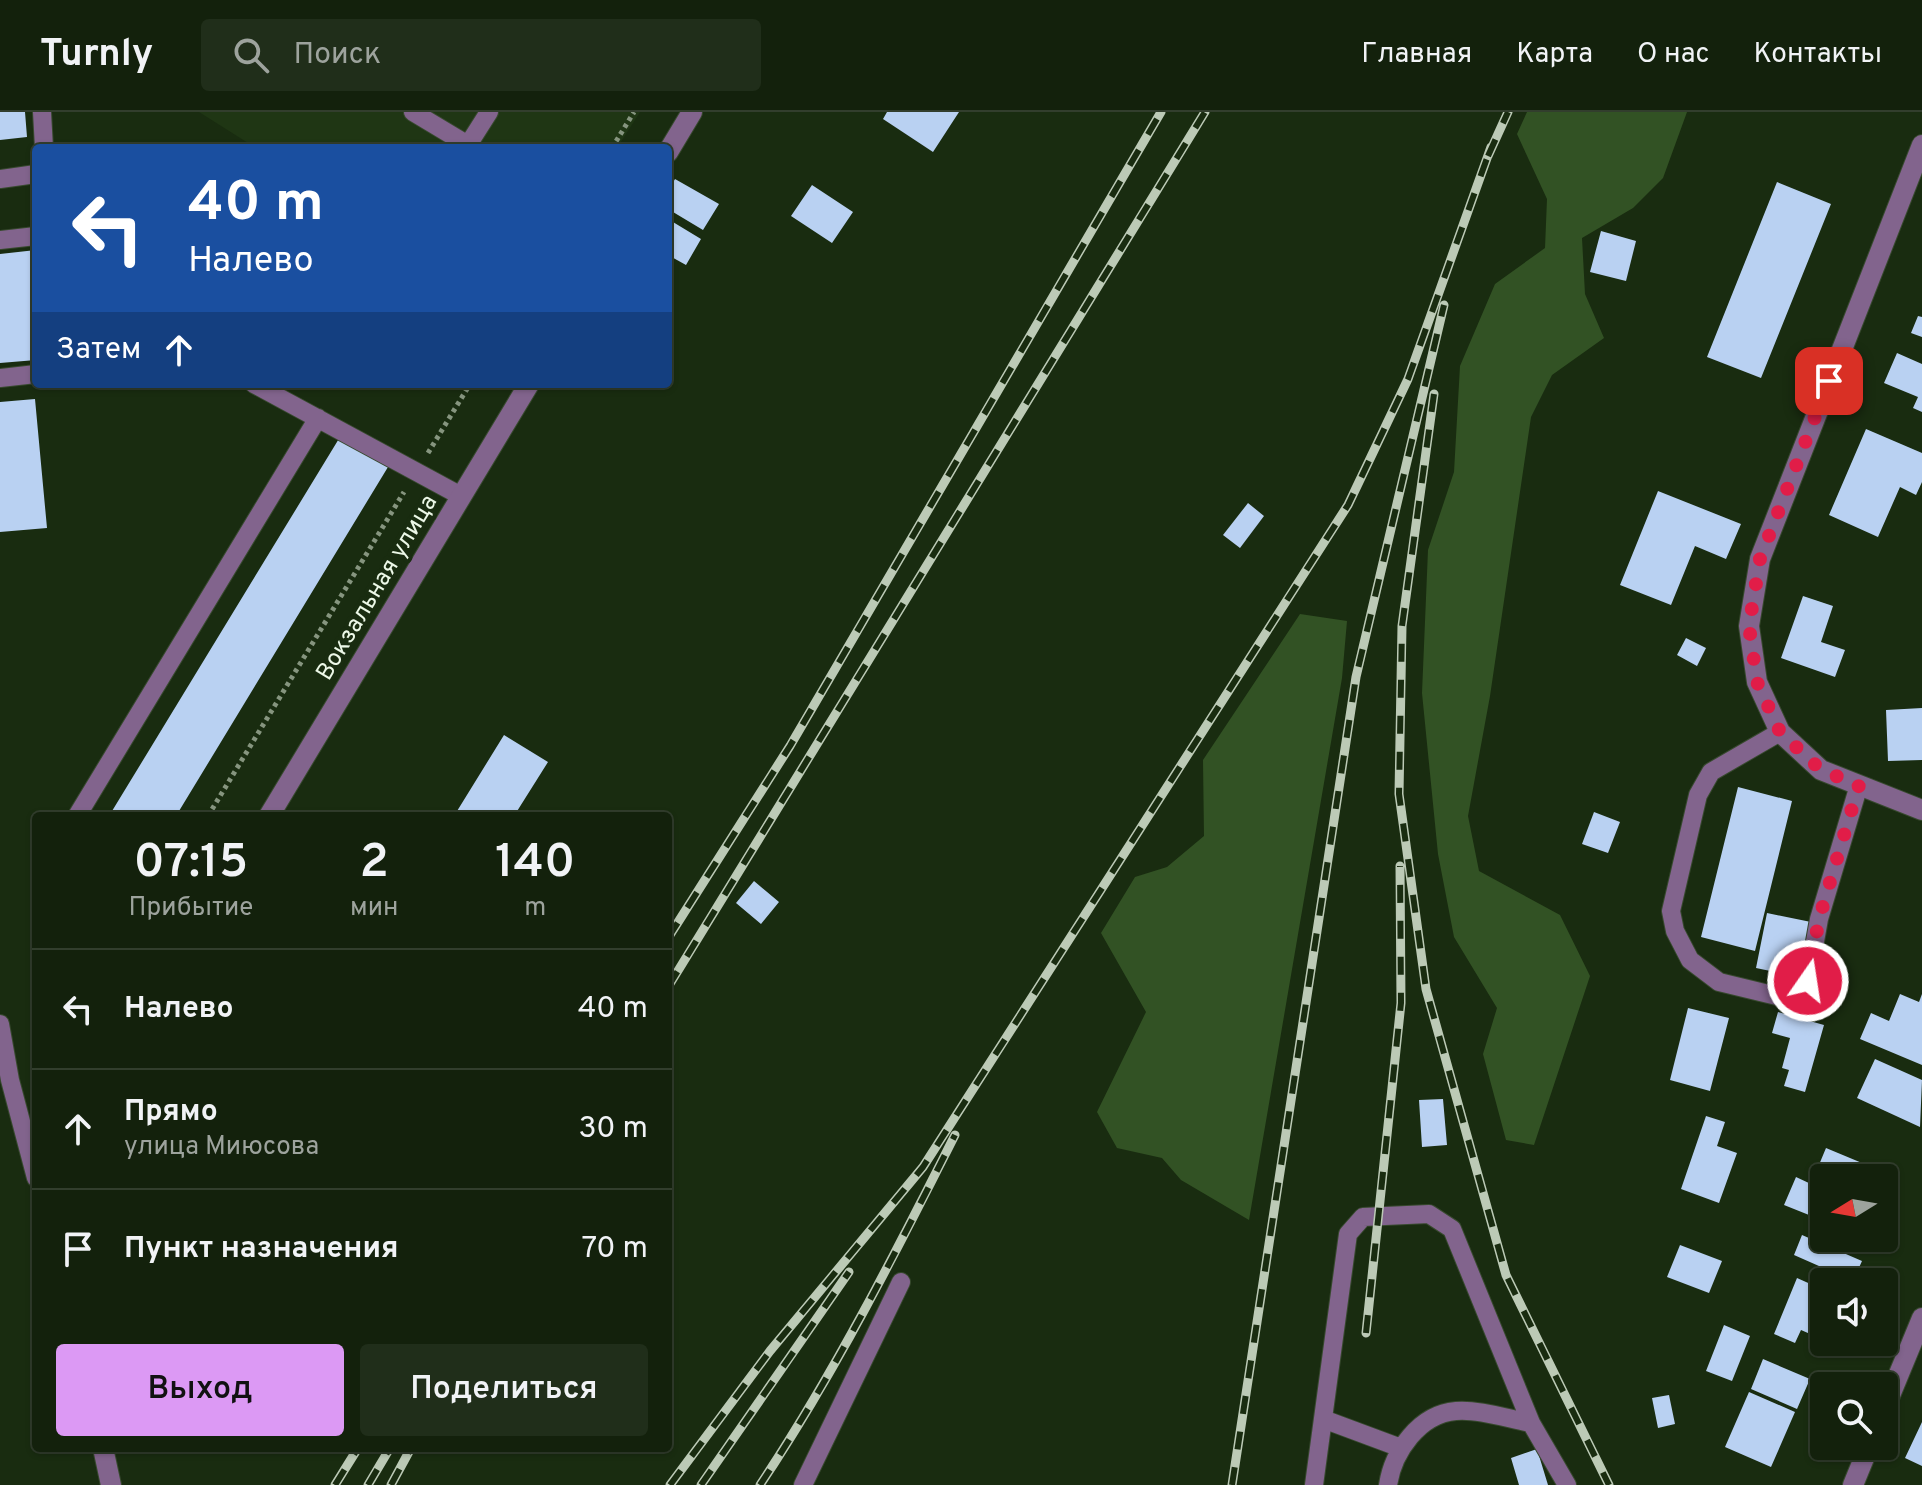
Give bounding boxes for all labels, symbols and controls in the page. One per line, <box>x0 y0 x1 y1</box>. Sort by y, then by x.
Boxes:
search box <box>201 19 761 91</box>
text: Turnly <box>40 31 153 80</box>
icon: search <box>229 33 273 77</box>
text: Поиск <box>293 37 381 74</box>
text: Главная <box>1361 37 1472 73</box>
text: Карта <box>1516 37 1593 73</box>
text: О нас <box>1637 37 1710 73</box>
text: Контакты <box>1754 37 1882 73</box>
text: 40 m <box>188 170 324 240</box>
icon: left <box>56 176 160 280</box>
text: Налево <box>188 239 314 285</box>
icon: ahead <box>157 328 201 372</box>
text: Затем <box>56 332 141 369</box>
pin <box>1795 347 1863 415</box>
icon: arrive <box>1807 359 1851 403</box>
street label: Вокзальная улица <box>310 490 445 686</box>
text: 07:15 <box>134 834 248 894</box>
text: 2 <box>360 834 389 894</box>
text: 140 <box>495 834 575 894</box>
text: Прибытие <box>129 892 253 925</box>
text: мин <box>350 892 398 925</box>
text: m <box>524 892 546 925</box>
position arrow <box>1766 939 1850 1023</box>
icon: left <box>56 987 100 1031</box>
text: Налево <box>124 991 233 1028</box>
text: 40 m <box>578 991 648 1028</box>
text: Прямо <box>124 1094 218 1131</box>
icon: ahead <box>56 1107 100 1151</box>
text: 30 m <box>579 1111 648 1148</box>
text: улица Миюсова <box>124 1131 319 1164</box>
north arrow <box>1810 1164 1898 1252</box>
map controls <box>1810 1164 1898 1460</box>
icon: arrive <box>56 1227 100 1271</box>
text: Пункт назначения <box>124 1231 398 1268</box>
text: 70 m <box>582 1231 648 1268</box>
button: sound <box>1810 1268 1898 1356</box>
button: Выход <box>56 1344 344 1436</box>
button: Поделиться <box>360 1344 648 1436</box>
button: search <box>1810 1372 1898 1460</box>

